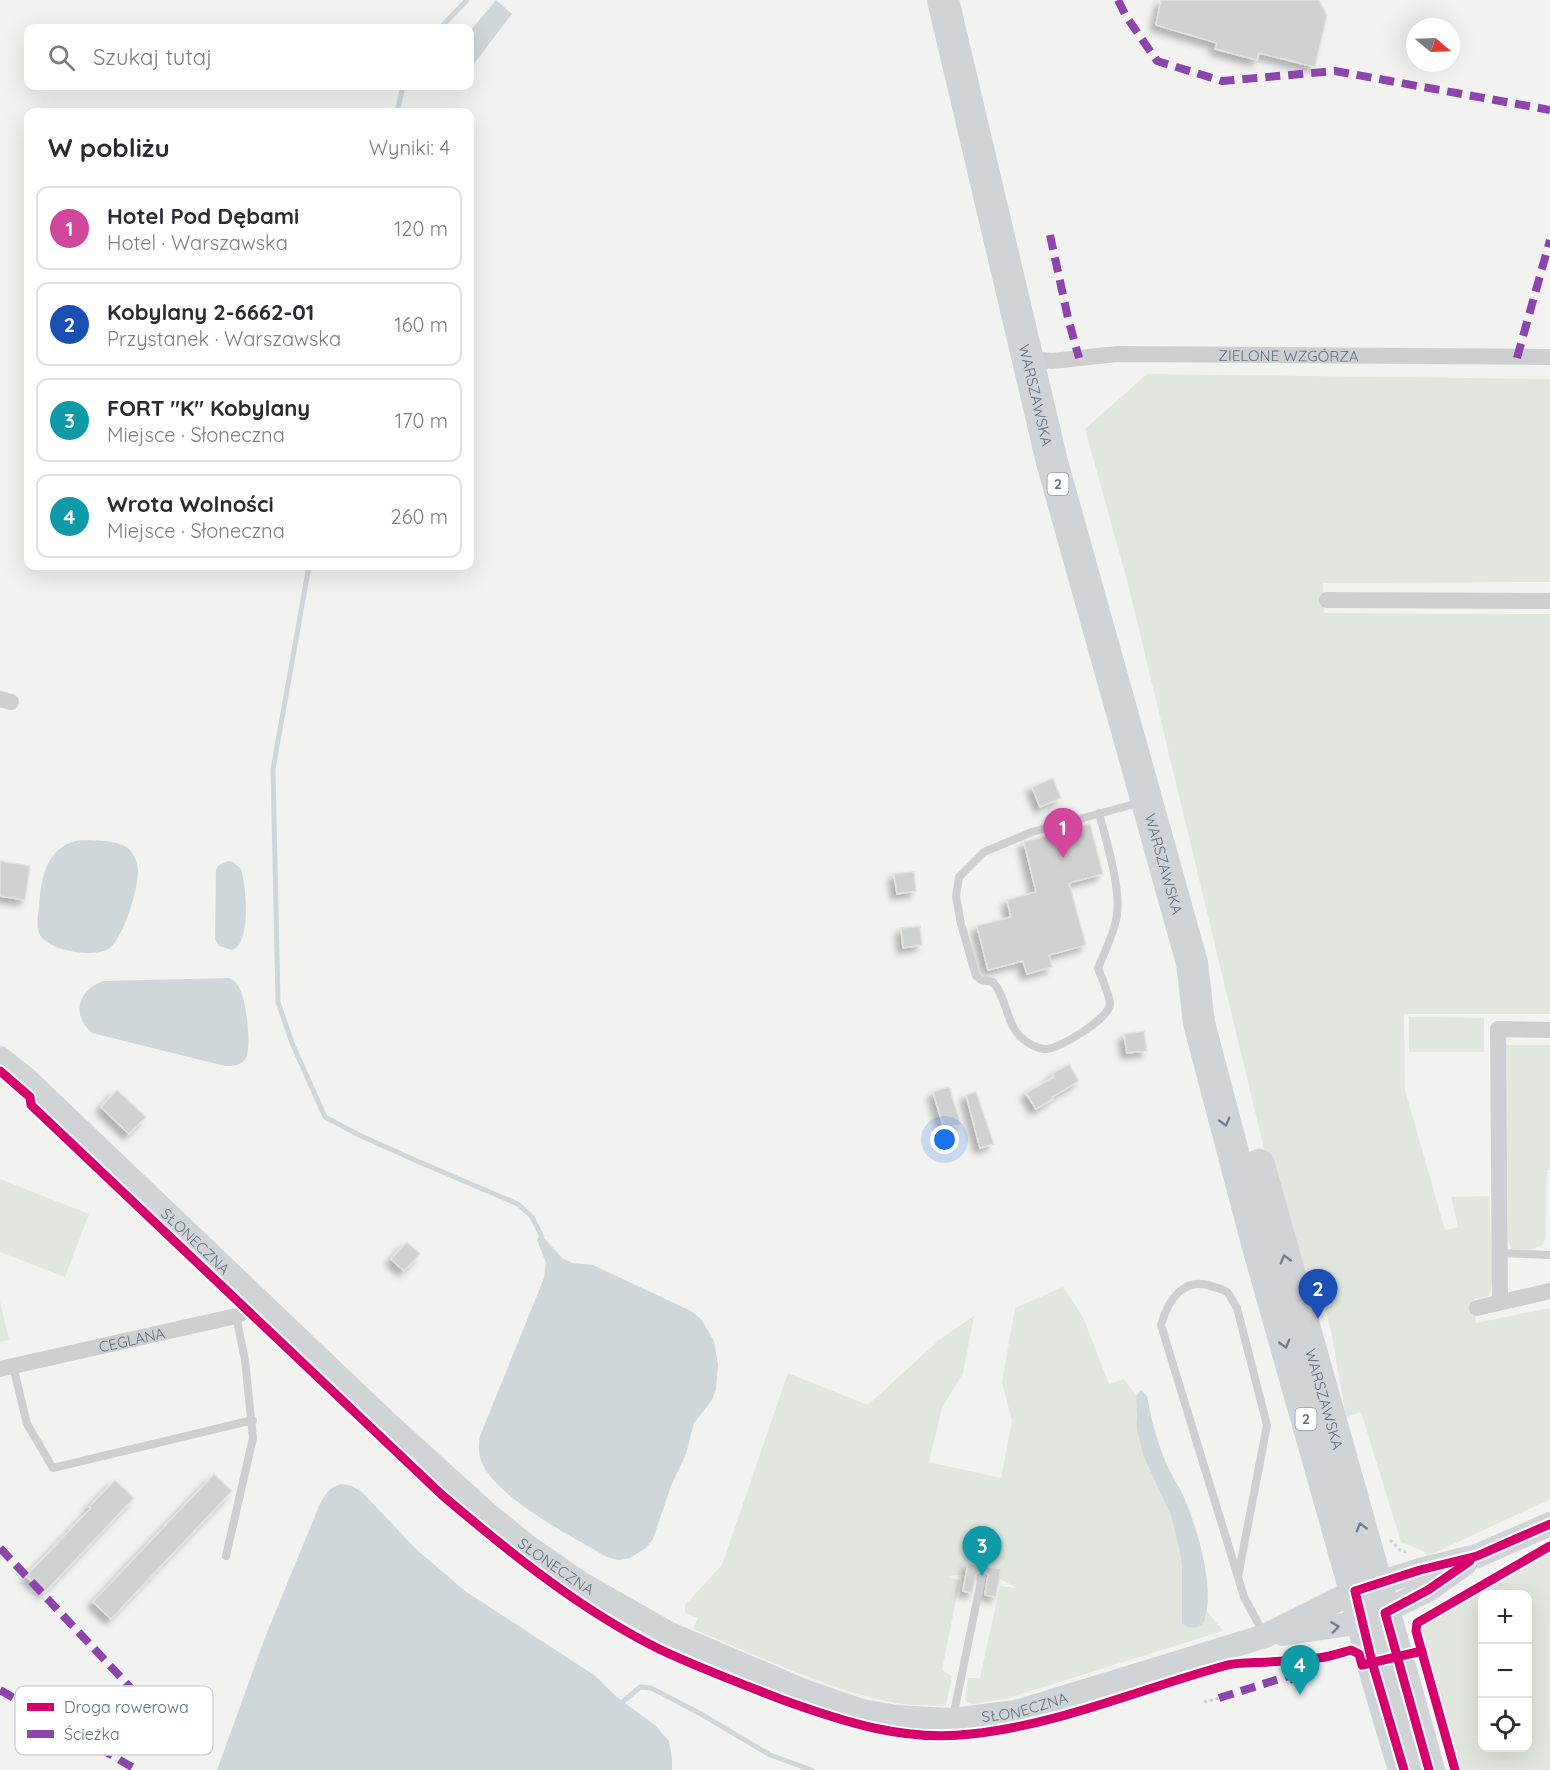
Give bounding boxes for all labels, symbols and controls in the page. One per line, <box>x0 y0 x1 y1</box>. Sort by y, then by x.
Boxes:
north arrow <box>1406 18 1460 72</box>
search box <box>24 24 474 90</box>
icon: search <box>45 41 78 74</box>
text: Szukaj tutaj <box>93 43 212 71</box>
text: W pobliżu <box>48 131 170 164</box>
text: Wyniki: 4 <box>369 135 450 160</box>
text: Hotel Pod Dębami <box>107 202 299 230</box>
text: 1 <box>66 216 73 241</box>
text: 120 m <box>394 216 448 241</box>
text: Hotel · Warszawska <box>107 230 288 255</box>
text: Kobylany 2-6662-01 <box>107 298 314 326</box>
text: 2 <box>64 312 75 337</box>
text: 160 m <box>394 312 448 337</box>
text: Przystanek · Warszawska <box>107 326 341 351</box>
street label: WARSZAWSKA <box>1015 342 1057 448</box>
street label: ZIELONE WZGÓRZA <box>1218 345 1359 365</box>
text: FORT "K" Kobylany <box>107 394 310 422</box>
text: 3 <box>64 408 75 433</box>
text: 170 m <box>395 408 448 433</box>
text: Miejsce · Słoneczna <box>107 422 285 447</box>
road number: 2 <box>1048 473 1068 495</box>
text: Wrota Wolności <box>107 490 274 518</box>
text: 4 <box>64 504 75 529</box>
text: 260 m <box>391 504 448 529</box>
text: Miejsce · Słoneczna <box>107 518 285 543</box>
pin: 1 <box>1044 808 1082 858</box>
street label: WARSZAWSKA <box>1141 811 1188 917</box>
one-way arrow <box>1218 1117 1231 1127</box>
your location <box>930 1125 959 1154</box>
street label: SŁONECZNA <box>157 1204 234 1278</box>
one-way arrow <box>1280 1254 1292 1264</box>
pin: 2 <box>1298 1270 1338 1319</box>
street label: CEGLANA <box>97 1323 167 1356</box>
one-way arrow <box>1278 1338 1290 1349</box>
street label: WARSZAWSKA <box>1302 1346 1348 1452</box>
road number: 2 <box>1296 1408 1316 1430</box>
one-way arrow <box>1355 1522 1368 1532</box>
pin: 3 <box>962 1526 1002 1576</box>
street label: SŁONECZNA <box>514 1533 598 1599</box>
map controls <box>1478 1590 1532 1752</box>
button: + <box>1478 1590 1532 1644</box>
one-way arrow <box>1330 1622 1339 1634</box>
button: − <box>1478 1644 1532 1698</box>
pin: 4 <box>1280 1646 1320 1695</box>
legend <box>15 1686 213 1755</box>
street label: SŁONECZNA <box>980 1687 1070 1726</box>
text: Droga rowerowa <box>64 1697 189 1717</box>
button: locate <box>1478 1698 1532 1752</box>
text: Ścieżka <box>64 1724 120 1744</box>

